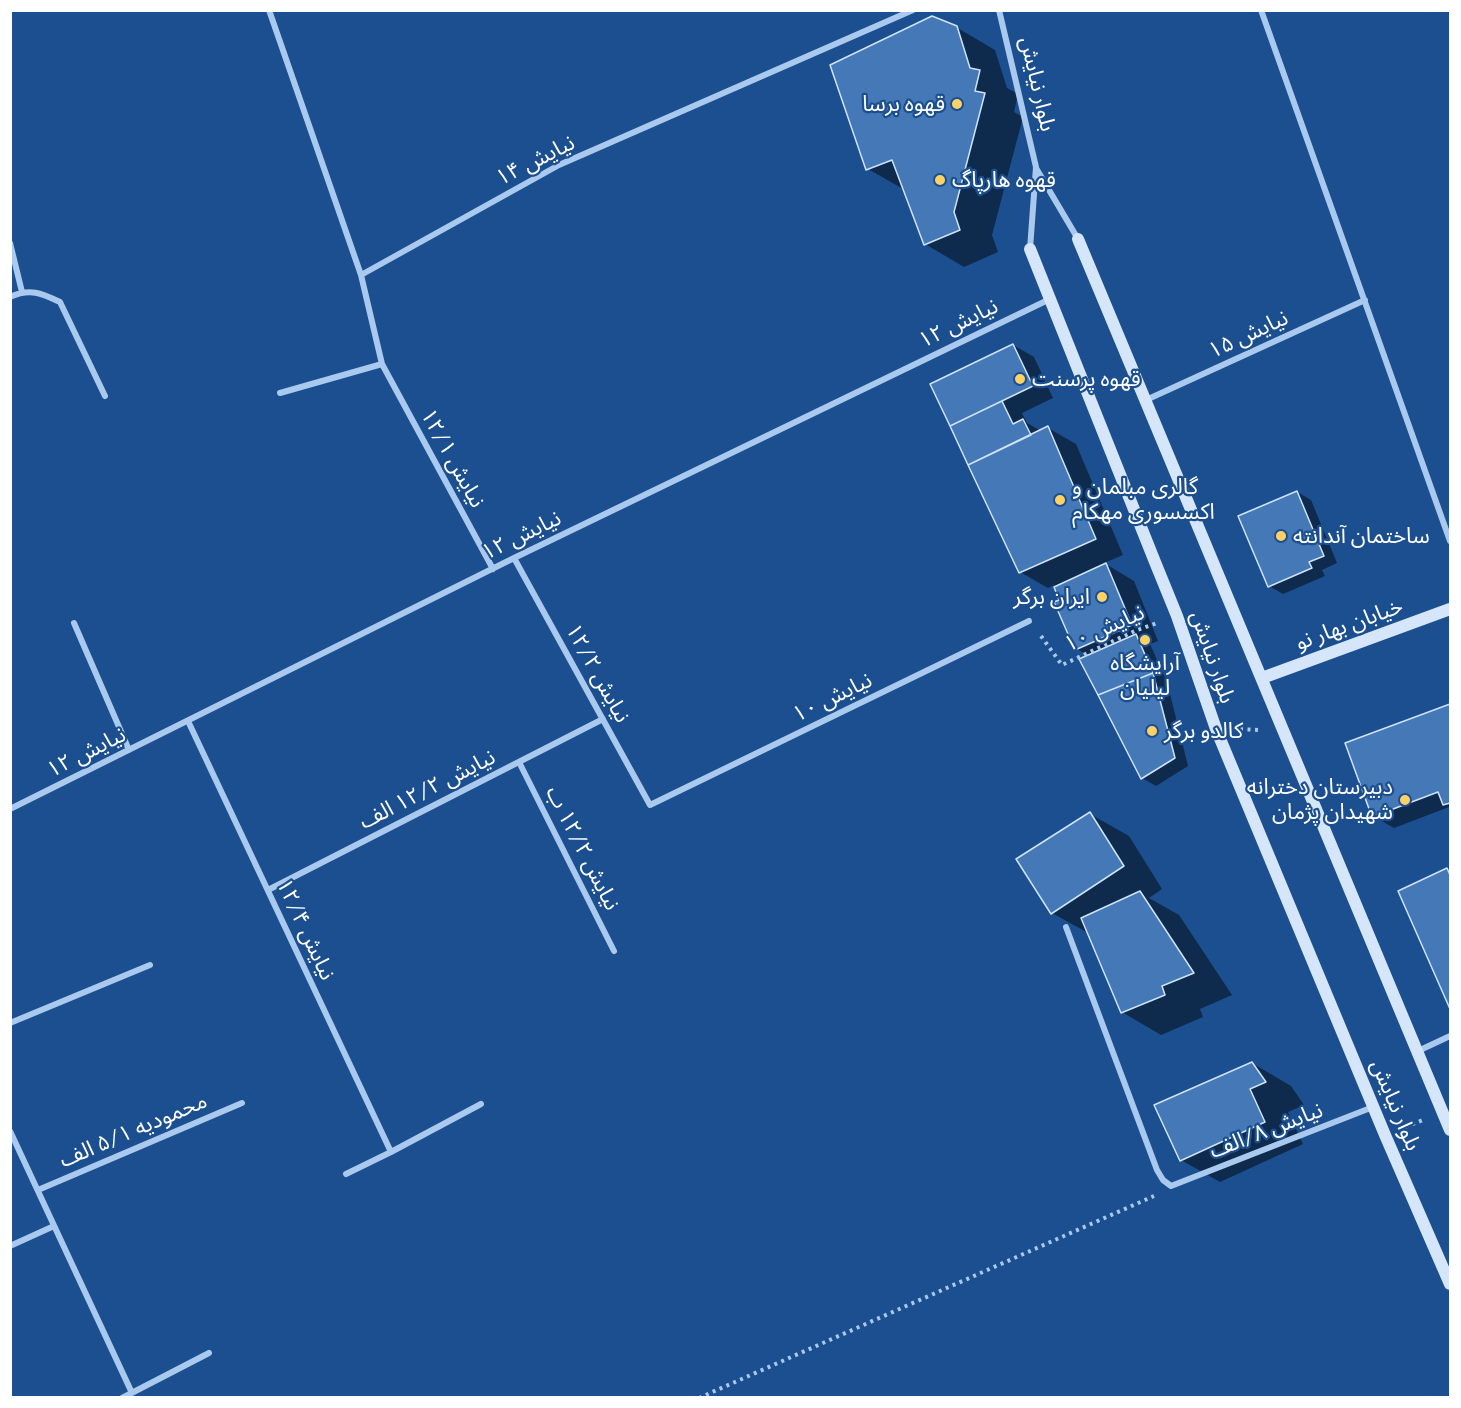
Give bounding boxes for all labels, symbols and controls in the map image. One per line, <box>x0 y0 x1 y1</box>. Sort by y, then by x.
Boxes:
street label: بلوار نیایش <box>1014 34 1062 134</box>
place label: قهوه برسا <box>862 91 945 117</box>
marker: قهوه برسا <box>950 97 964 111</box>
street label: نیایش ۱۴ <box>491 129 579 191</box>
place label: قهوه هارپاگ <box>952 167 1056 193</box>
marker: قهوه هارپاگ <box>933 173 947 187</box>
street label: نیایش ۱۲ <box>914 292 1002 354</box>
street label: ۱۵ نیایش <box>1204 304 1292 364</box>
place label: قهوه پرسنت <box>1032 366 1141 392</box>
marker: قهوه پرسنت <box>1013 372 1027 386</box>
street label: ۱۲/۱ نیایش <box>415 404 491 512</box>
place label: گالری مبلمان و اکسسوری مهکام <box>1072 474 1215 526</box>
marker: گالری مبلمان و اکسسوری مهکام <box>1053 493 1067 507</box>
street label: نیایش ۱۲ <box>477 504 565 566</box>
place label: ساختمان آندانته <box>1293 523 1430 549</box>
marker: ساختمان آندانته <box>1274 529 1288 543</box>
place label: ایران برگر <box>1013 584 1090 610</box>
marker: ایران برگر <box>1095 590 1109 604</box>
street label: خیابان بهار نو <box>1292 592 1406 656</box>
street label: ۱۰ نیایش <box>1060 599 1148 657</box>
street label: بلوار نیایش <box>1185 607 1241 707</box>
street label: ۱۲/۲ نیایش <box>560 619 636 727</box>
marker: آرایشگاه لیلیان <box>1138 633 1152 647</box>
place label: آرایشگاه لیلیان <box>1110 650 1180 702</box>
street label: نیایش ۱۰ <box>788 666 876 728</box>
place label: کالدو برگر <box>1164 718 1243 744</box>
street label: نیایش ۱۲ <box>42 721 130 783</box>
marker: کالدو برگر <box>1145 724 1159 738</box>
street label: نیایش ۱۲/۲ الف <box>355 743 499 835</box>
place label: دبیرستان دخترانه شهیدان پژمان <box>1247 774 1393 825</box>
street label: نیایش ۱۲/۲ ب <box>540 782 626 914</box>
marker: دبیرستان دخترانه شهیدان پژمان <box>1398 793 1412 807</box>
street label: ۱۲/۴ نیایش <box>271 874 341 984</box>
street label: بلوار نیایش <box>1365 1056 1427 1154</box>
street label: محمودیه ۵/۱ الف <box>55 1087 211 1173</box>
street label: نیایش ۸/الف <box>1206 1096 1326 1164</box>

